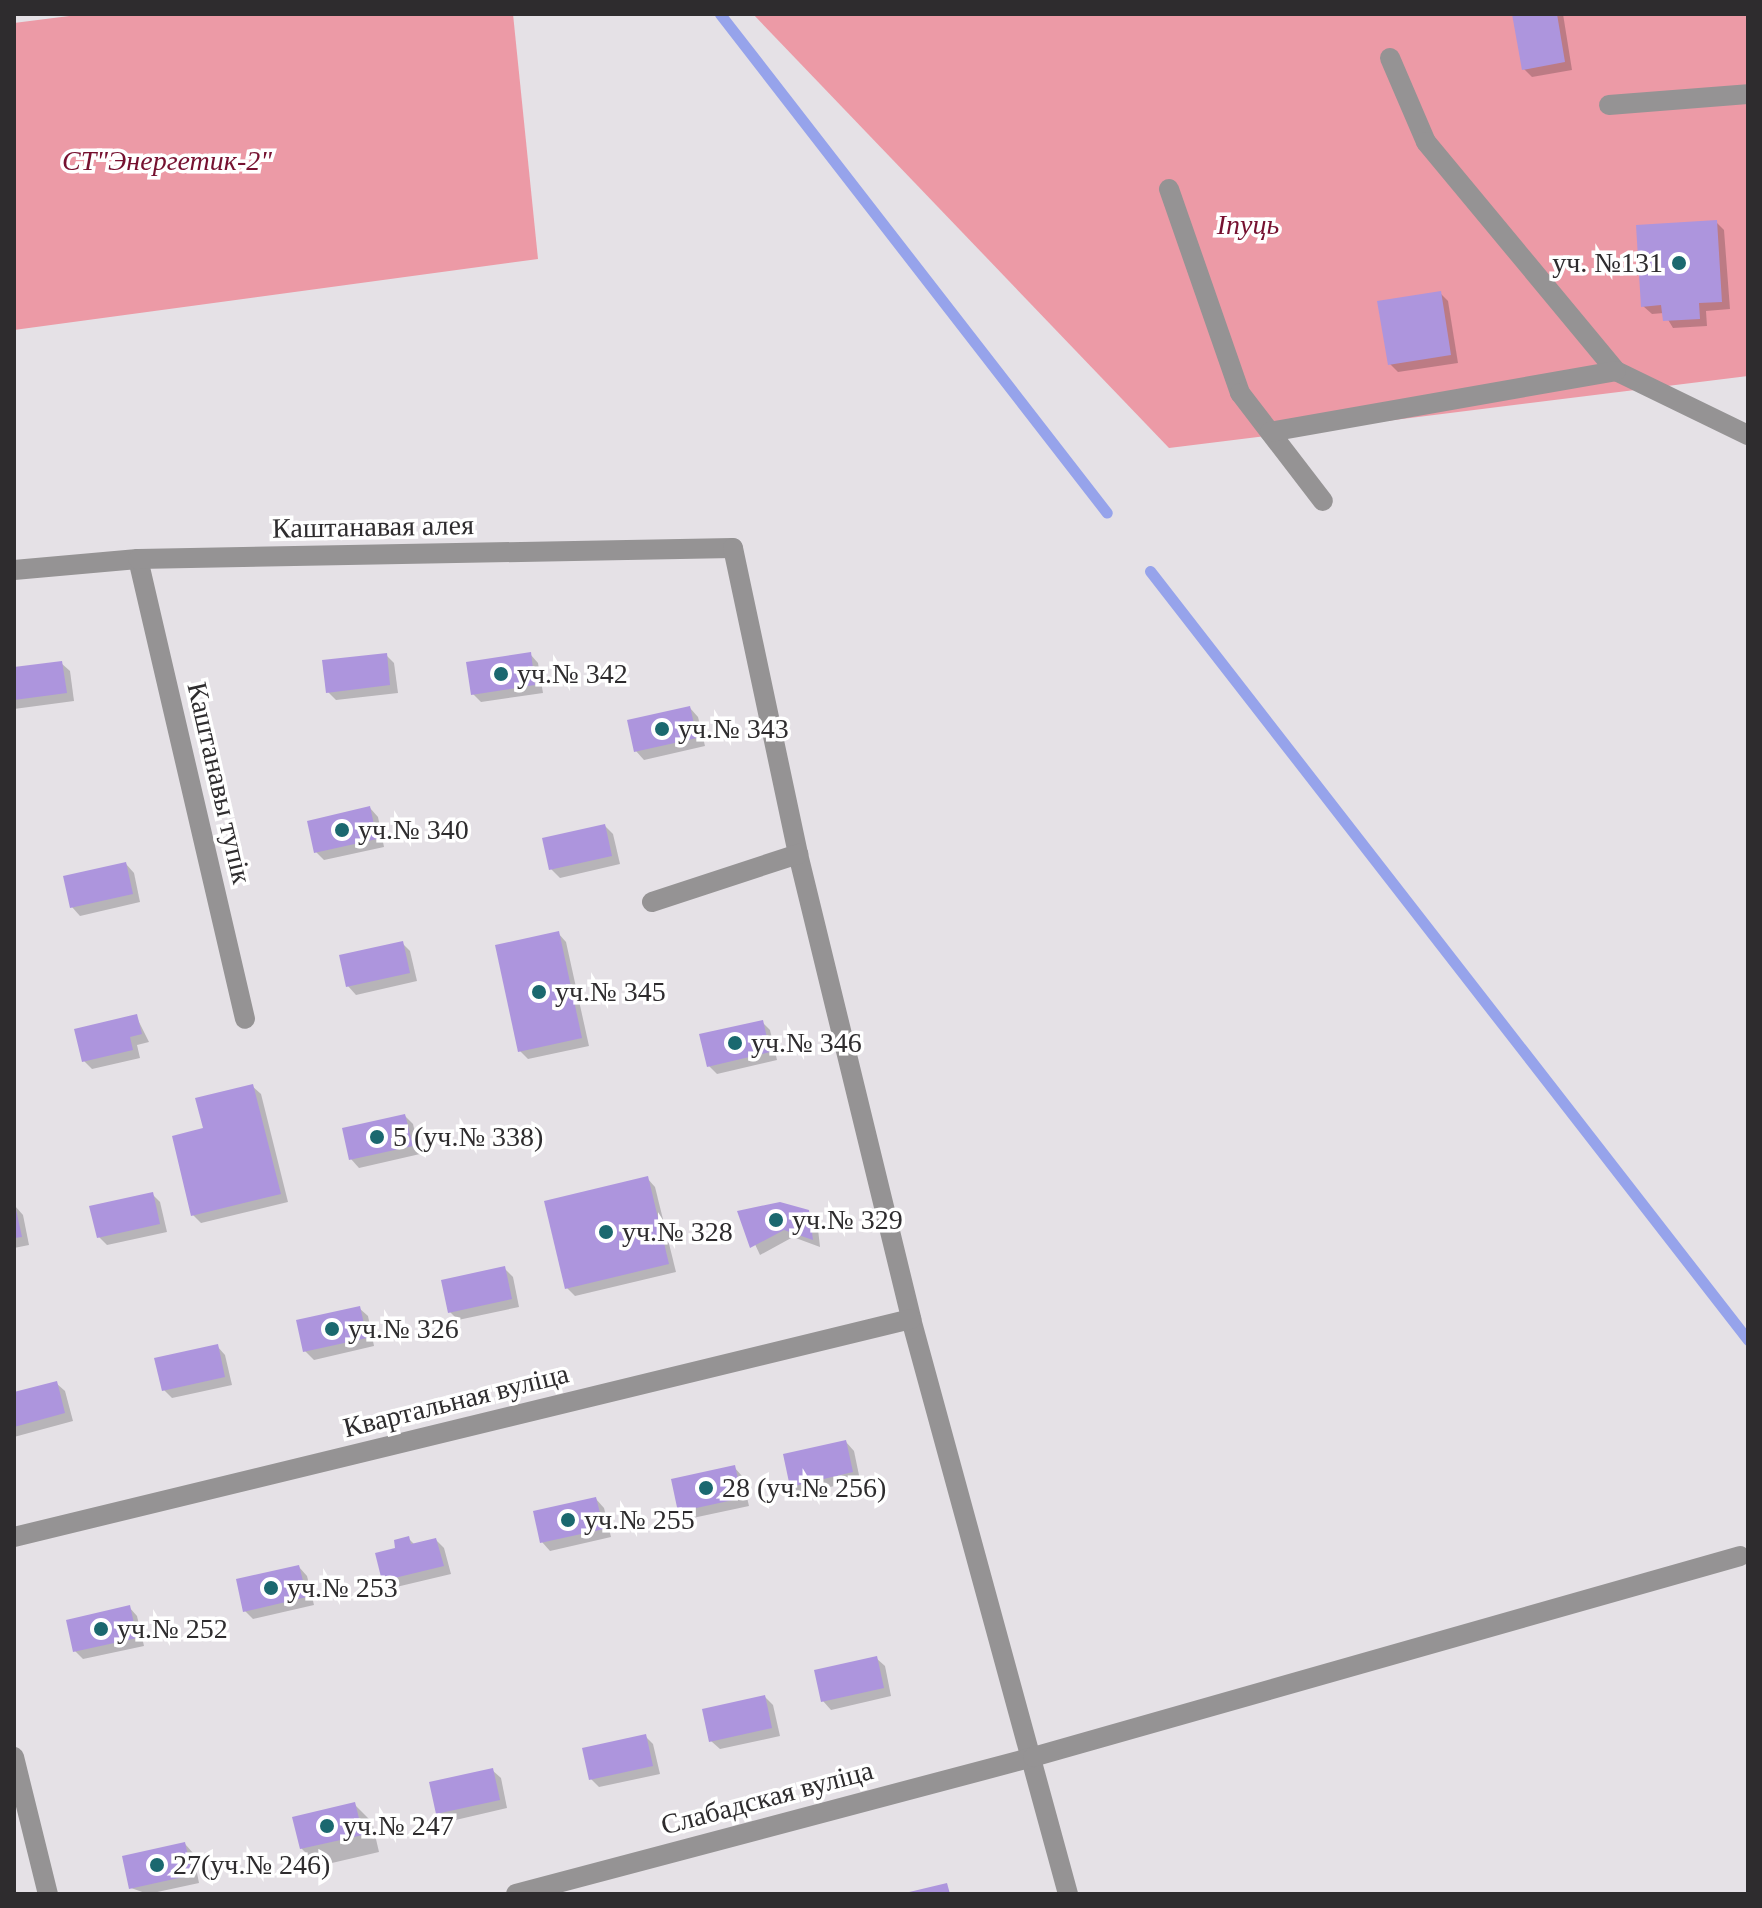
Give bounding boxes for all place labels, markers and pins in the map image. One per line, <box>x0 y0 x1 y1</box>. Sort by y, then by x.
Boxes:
place label: уч. №131 <box>1552 246 1663 280</box>
marker: уч. №131 <box>1670 254 1688 272</box>
place label: уч.№ 342 <box>517 657 628 691</box>
marker: уч.№ 342 <box>492 665 510 683</box>
place label: уч.№ 343 <box>678 712 789 746</box>
marker: уч.№ 343 <box>653 720 671 738</box>
place label: уч.№ 340 <box>358 813 469 847</box>
marker: уч.№ 340 <box>333 821 351 839</box>
place label: уч.№ 345 <box>555 975 666 1009</box>
marker: уч.№ 345 <box>530 983 548 1001</box>
place label: уч.№ 346 <box>751 1026 862 1060</box>
marker: уч.№ 346 <box>726 1034 744 1052</box>
place label: 5 (уч.№ 338) <box>393 1120 543 1154</box>
marker: 5 (уч.№ 338) <box>368 1128 386 1146</box>
place label: уч.№ 329 <box>792 1203 903 1237</box>
marker: уч.№ 329 <box>767 1211 785 1229</box>
place label: уч.№ 328 <box>622 1215 733 1249</box>
marker: уч.№ 328 <box>597 1223 615 1241</box>
place label: уч.№ 326 <box>348 1312 459 1346</box>
marker: уч.№ 326 <box>323 1320 341 1338</box>
place label: 28 (уч.№ 256) <box>722 1471 886 1505</box>
marker: 28 (уч.№ 256) <box>697 1479 715 1497</box>
place label: уч.№ 255 <box>584 1503 695 1537</box>
marker: уч.№ 255 <box>559 1511 577 1529</box>
place label: уч.№ 253 <box>287 1571 398 1605</box>
marker: уч.№ 253 <box>262 1579 280 1597</box>
place label: уч.№ 252 <box>117 1612 228 1646</box>
marker: уч.№ 252 <box>92 1620 110 1638</box>
place label: уч.№ 247 <box>343 1809 454 1843</box>
marker: уч.№ 247 <box>318 1817 336 1835</box>
place label: 27(уч.№ 246) <box>173 1848 330 1882</box>
marker: 27(уч.№ 246) <box>148 1856 166 1874</box>

